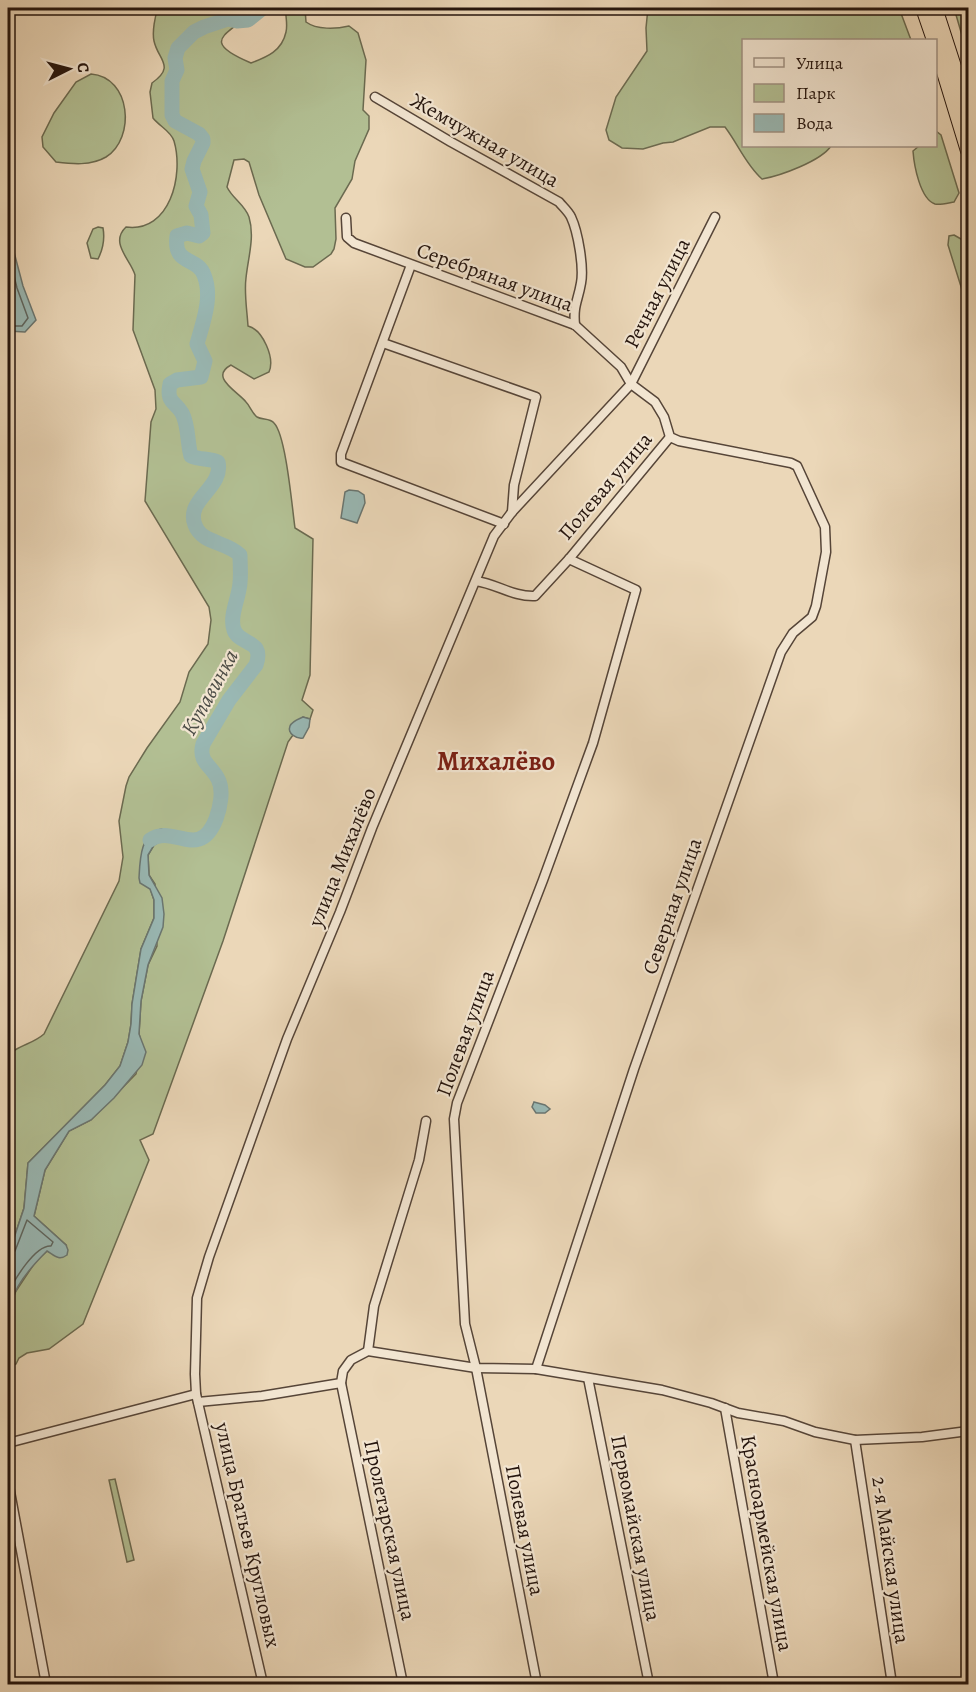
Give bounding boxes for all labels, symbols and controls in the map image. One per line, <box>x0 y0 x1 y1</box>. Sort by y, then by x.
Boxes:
north arrow <box>39 39 99 99</box>
legend <box>742 39 937 147</box>
text: Улица <box>796 51 844 75</box>
text: С <box>71 61 94 74</box>
text: Парк <box>796 81 836 105</box>
street label: Жемчужная улица <box>406 86 565 194</box>
text: Вода <box>796 111 834 135</box>
street label: Речная улица <box>617 233 697 353</box>
street label: Серебряная улица <box>413 236 577 318</box>
street label: Полевая улица <box>552 426 659 546</box>
water label: Купавинка <box>174 644 246 741</box>
district label: Михалёво <box>437 743 555 779</box>
street label: улица Михалёво <box>301 783 383 932</box>
street label: Северная улица <box>636 834 709 978</box>
street label: Полевая улица <box>429 966 501 1100</box>
street label: улица Братьев Кругловых <box>208 1419 288 1651</box>
street label: Красноармейская улица <box>734 1432 800 1654</box>
street label: Первомайская улица <box>604 1433 668 1624</box>
street label: Пролетарская улица <box>357 1437 423 1623</box>
street label: Полевая улица <box>499 1462 551 1598</box>
street label: 2-я Майская улица <box>865 1475 917 1646</box>

